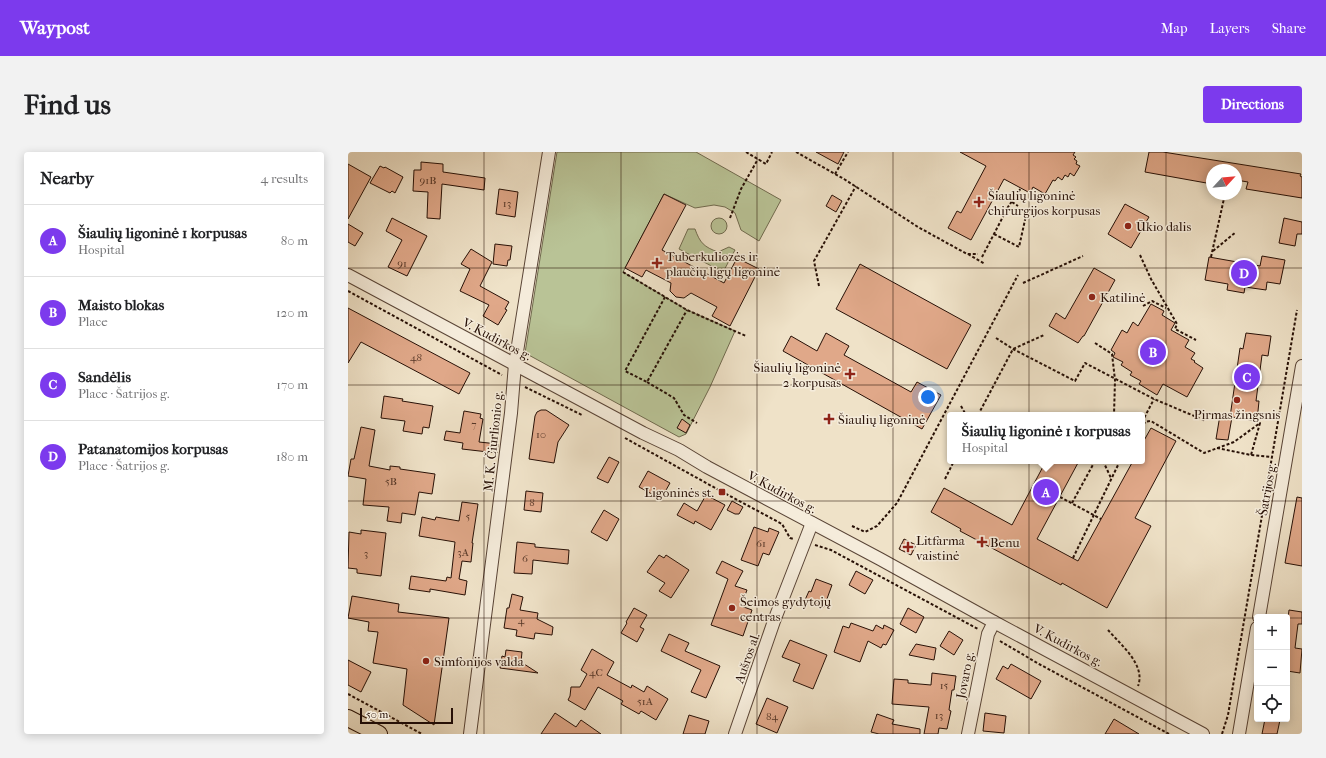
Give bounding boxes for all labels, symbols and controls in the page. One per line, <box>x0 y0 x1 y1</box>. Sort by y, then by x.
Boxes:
text: Waypost <box>20 17 90 39</box>
text: Map <box>1161 20 1188 37</box>
text: Layers <box>1210 20 1250 37</box>
text: Share <box>1272 20 1306 37</box>
button: Directions <box>1203 86 1302 123</box>
text: Find us <box>24 88 111 121</box>
north arrow <box>1206 164 1242 200</box>
text: Nearby <box>40 168 94 188</box>
text: 4 results <box>261 171 308 186</box>
house number: 91B <box>420 174 436 187</box>
place label: Šiaulių ligoninė chirurgijos korpusas <box>988 188 1101 218</box>
marker: Šiaulių ligoninė chirurgijos korpusas <box>973 196 985 208</box>
house number: 13 <box>503 197 511 210</box>
place label: Ūkio dalis <box>1136 219 1191 234</box>
marker: Ūkio dalis <box>1123 221 1133 231</box>
text: Šiaulių ligoninė 1 korpusas <box>78 224 247 242</box>
text: A <box>49 233 57 248</box>
text: 80 m <box>281 233 308 248</box>
text: Hospital <box>78 242 125 257</box>
place label: Tuberkuliozės ir plaučių ligų ligoninė <box>665 249 781 279</box>
house number: 91 <box>397 257 407 270</box>
marker: Tuberkuliozės ir plaučių ligų ligoninė <box>651 257 663 269</box>
pin: D <box>1231 258 1257 288</box>
place label: Katilinė <box>1100 290 1146 305</box>
marker: Katilinė <box>1087 292 1097 302</box>
text: Maisto blokas <box>78 296 164 314</box>
text: B <box>49 305 57 320</box>
text: 120 m <box>276 305 308 320</box>
text: Place <box>78 314 108 329</box>
street label: V. Kudirkos g. <box>459 314 534 363</box>
pin: B <box>1140 337 1166 367</box>
house number: 48 <box>410 351 422 364</box>
place label: Šiaulių ligoninė 2 korpusas <box>754 360 842 390</box>
pin: C <box>1234 362 1260 392</box>
text: Sandėlis <box>78 368 131 386</box>
marker: Šiaulių ligoninė 2 korpusas <box>844 368 856 380</box>
text: C <box>49 377 57 392</box>
text: 170 m <box>276 377 308 392</box>
text: Place · Šatrijos g. <box>78 386 169 401</box>
your location <box>918 387 938 407</box>
street label: M. K. Čiurlionio g. <box>480 390 506 492</box>
marker: Pirmas žingsnis <box>1232 395 1242 405</box>
place label: Pirmas žingsnis <box>1194 407 1281 422</box>
place label: Šiaulių ligoninė <box>838 412 926 427</box>
popup <box>947 412 1145 464</box>
marker: Šiaulių ligoninė <box>823 413 835 425</box>
house number: 7 <box>471 418 477 431</box>
text: Šiaulių ligoninė 1 korpusas <box>962 422 1130 440</box>
house number: 10 <box>536 428 546 441</box>
text: Patanatomijos korpusas <box>78 440 228 458</box>
text: Hospital <box>962 440 1008 455</box>
text: D <box>48 449 58 464</box>
text: 180 m <box>276 449 308 464</box>
text: Place · Šatrijos g. <box>78 458 169 473</box>
street label: Šatrijos g. <box>1255 461 1279 517</box>
street label: V. Kudirkos g. <box>744 467 819 516</box>
house number: 5B <box>385 475 397 488</box>
pin: A <box>1033 477 1059 507</box>
place label: Ligoninės st. <box>644 485 714 500</box>
marker: Ligoninės st. <box>717 487 727 497</box>
house number: 8 <box>529 496 535 509</box>
house number: 5 <box>466 510 471 523</box>
place label: Litfarma vaistinė <box>916 533 966 563</box>
place label: Benu <box>990 535 1020 550</box>
house number: 61 <box>756 537 766 550</box>
marker: Benu <box>977 537 987 547</box>
marker: Litfarma vaistinė <box>903 542 913 552</box>
house number: 3A <box>457 546 470 559</box>
house number: 3 <box>364 547 368 560</box>
house number: 6 <box>522 552 528 565</box>
place label: Šeimos gydytojų centras <box>740 594 832 624</box>
marker: Šeimos gydytojų centras <box>727 603 737 613</box>
house number: 4 <box>518 614 525 627</box>
map controls <box>1254 614 1290 722</box>
button: + <box>1254 614 1290 650</box>
street label: V. Kudirkos g. <box>1030 620 1105 669</box>
street label: Aušros al. <box>731 631 763 686</box>
street label: Jovaro g. <box>953 650 977 701</box>
button: − <box>1254 650 1290 686</box>
place label: Simfonijos valda <box>434 654 525 669</box>
marker: Simfonijos valda <box>421 656 431 666</box>
house number: 4C <box>589 666 603 679</box>
house number: 15 <box>940 679 949 692</box>
button: locate <box>1254 686 1290 722</box>
house number: 51A <box>637 695 654 708</box>
scale bar <box>360 706 453 725</box>
text: 50 m <box>366 708 388 721</box>
house number: 13 <box>935 709 943 722</box>
house number: 84 <box>766 710 778 723</box>

